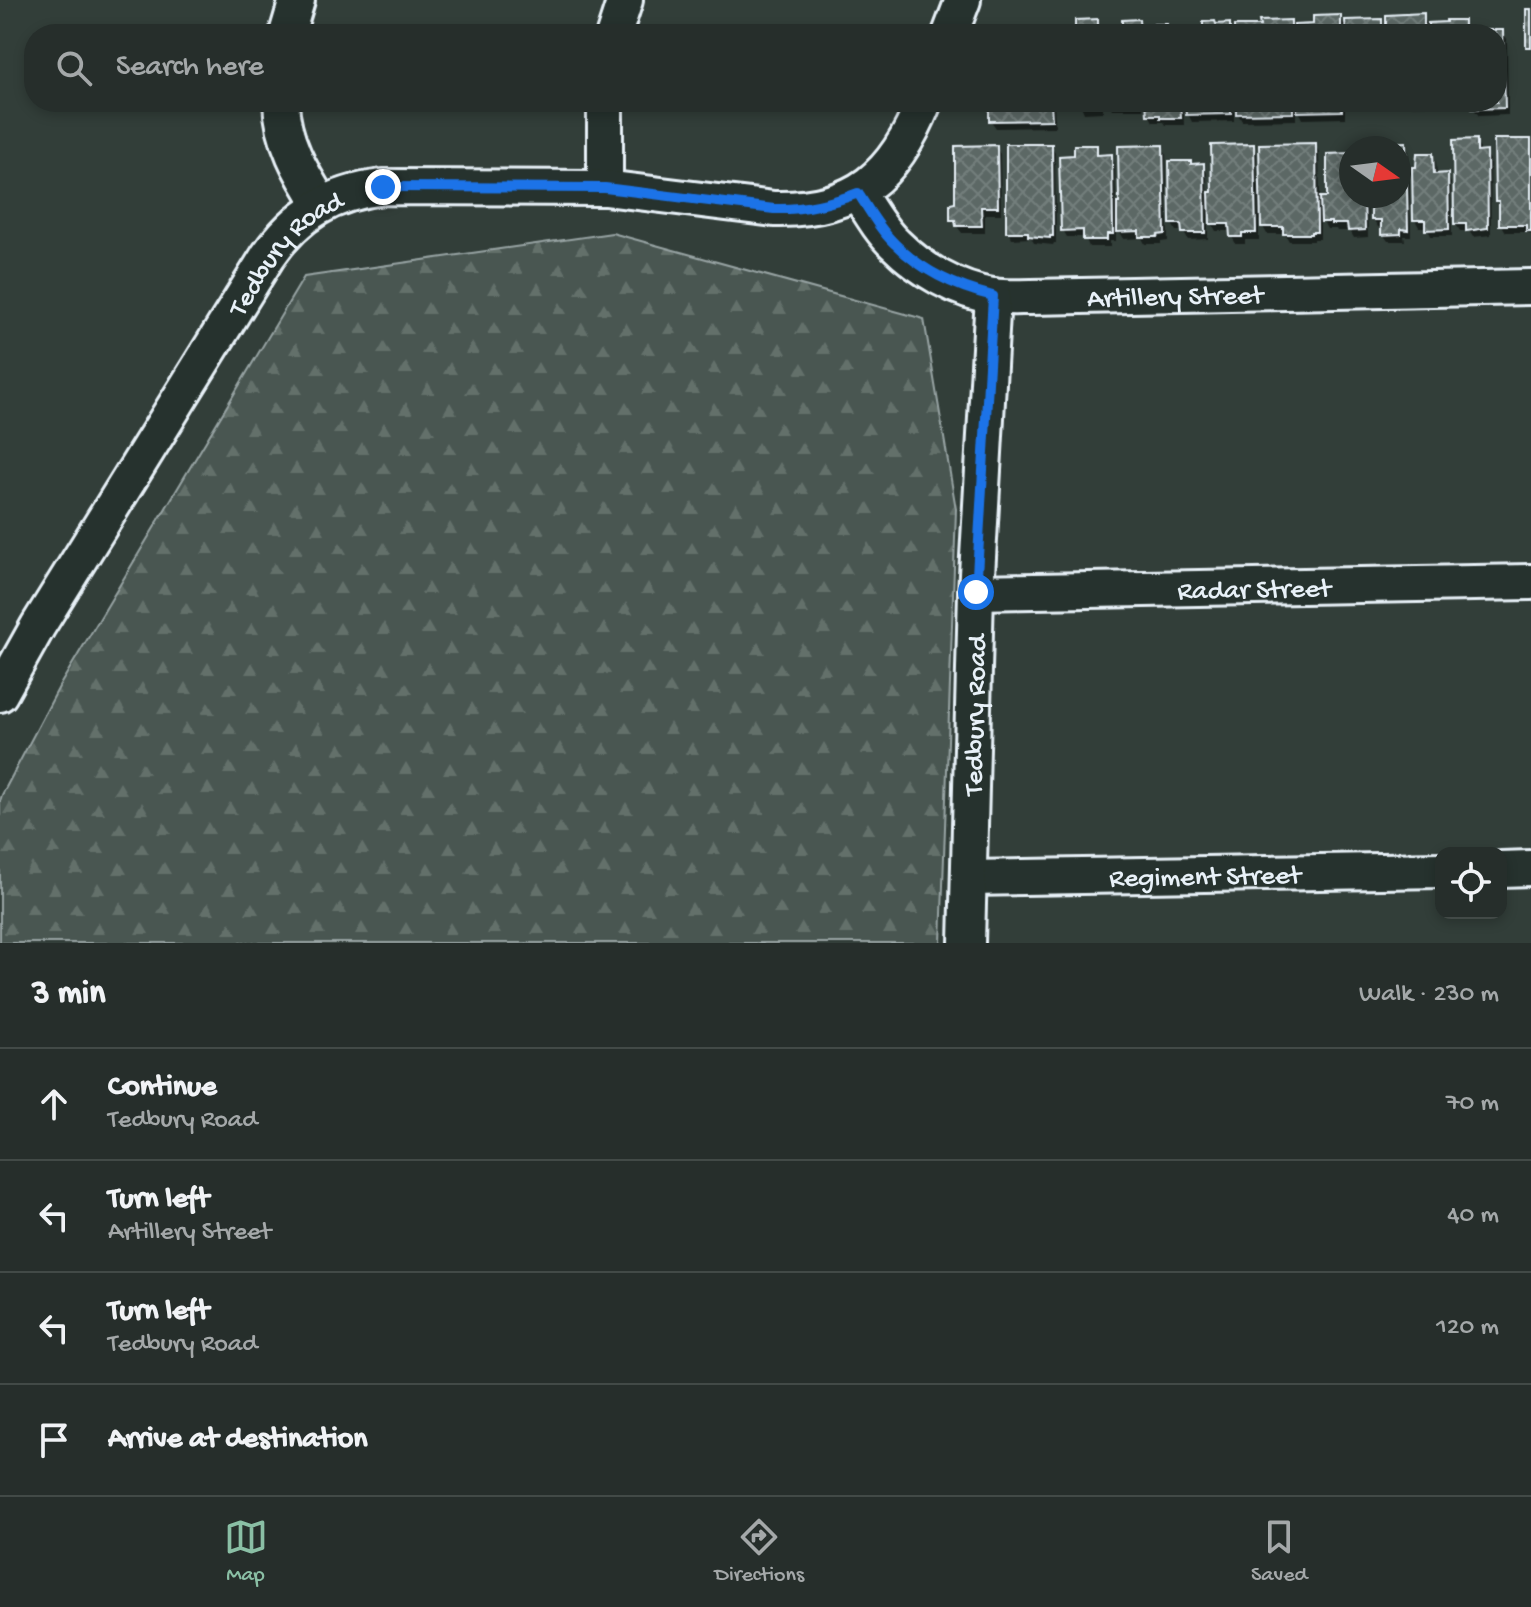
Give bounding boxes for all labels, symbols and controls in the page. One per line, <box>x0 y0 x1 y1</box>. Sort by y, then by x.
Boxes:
search box <box>24 24 1507 112</box>
icon: search <box>52 46 96 90</box>
text: Search here <box>116 51 264 86</box>
north arrow <box>1339 136 1411 208</box>
route end <box>365 169 401 205</box>
street label: Tedbury Road <box>222 185 351 325</box>
street label: Artillery Street <box>1087 280 1266 317</box>
route start <box>958 574 994 610</box>
street label: Radar Street <box>1177 574 1334 609</box>
street label: Tedbury Road <box>959 632 996 798</box>
map controls <box>1435 847 1507 919</box>
button: locate <box>1435 847 1507 919</box>
street label: Regiment Street <box>1109 860 1304 897</box>
text: 3 min <box>32 975 105 1015</box>
text: Walk · 230 m <box>1359 980 1499 1011</box>
text: Continue <box>108 1071 217 1106</box>
icon: ahead <box>32 1082 76 1126</box>
text: 70 m <box>1446 1089 1499 1120</box>
text: Tedbury Road <box>108 1106 258 1137</box>
text: Turn left <box>108 1183 209 1218</box>
icon: left <box>32 1194 76 1238</box>
text: 40 m <box>1447 1201 1499 1232</box>
text: Artillery Street <box>108 1218 271 1249</box>
text: Turn left <box>108 1295 209 1330</box>
icon: left <box>32 1306 76 1350</box>
text: 120 m <box>1436 1313 1499 1344</box>
text: Tedbury Road <box>108 1330 258 1361</box>
icon: arrive <box>32 1418 76 1462</box>
text: Arrive at destination <box>108 1423 368 1458</box>
tab: Map <box>224 1515 268 1589</box>
tab: Directions <box>715 1515 804 1589</box>
tab: Saved <box>1251 1515 1307 1589</box>

